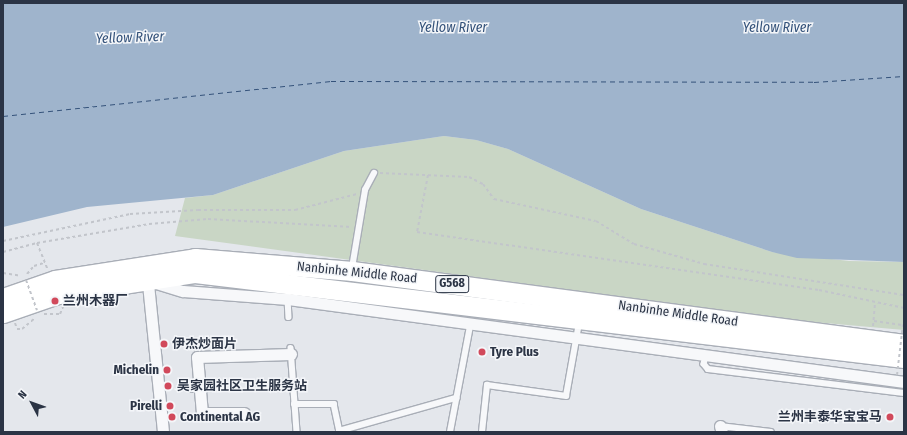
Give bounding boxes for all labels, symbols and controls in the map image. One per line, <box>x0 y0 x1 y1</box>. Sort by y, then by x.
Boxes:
water label: Yellow River <box>419 20 487 36</box>
water label: Yellow River <box>743 20 811 36</box>
water label: Yellow River <box>96 28 164 48</box>
street label: Nanbinhe Middle Road <box>296 259 418 287</box>
road number: G568 <box>435 274 469 294</box>
place label: 兰州木器厂 <box>63 293 128 309</box>
marker: 兰州木器厂 <box>50 296 60 306</box>
street label: Nanbinhe Middle Road <box>617 298 739 330</box>
place label: 伊杰炒面片 <box>172 336 237 352</box>
marker: 伊杰炒面片 <box>159 339 169 349</box>
place label: Tyre Plus <box>490 344 539 360</box>
marker: Tyre Plus <box>477 347 487 357</box>
place label: Michelin <box>113 362 159 378</box>
marker: Michelin <box>162 365 172 375</box>
place label: 吴家园社区卫生服务站 <box>177 378 307 394</box>
marker: 吴家园社区卫生服务站 <box>162 380 174 392</box>
north arrow <box>12 383 52 423</box>
text: N <box>15 388 30 402</box>
place label: Pirelli <box>130 398 162 414</box>
marker: Pirelli <box>165 401 175 411</box>
place label: Continental AG <box>180 409 260 425</box>
place label: 兰州丰泰华宝宝马 <box>778 409 882 425</box>
marker: Continental AG <box>167 412 177 422</box>
marker: 兰州丰泰华宝宝马 <box>885 412 895 422</box>

